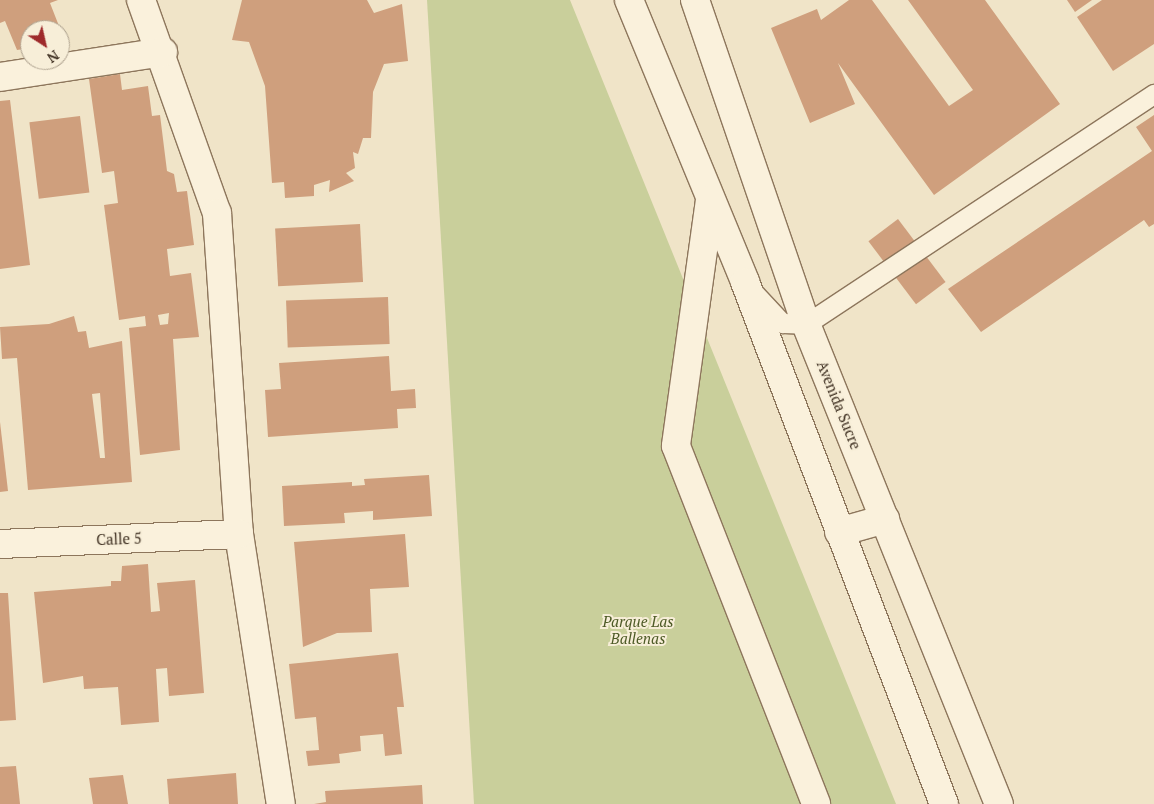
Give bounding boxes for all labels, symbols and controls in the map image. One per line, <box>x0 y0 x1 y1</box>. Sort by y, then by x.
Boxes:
north arrow <box>20 20 70 70</box>
text: N <box>44 46 63 68</box>
street label: Avenida Sucre <box>813 358 865 452</box>
street label: Calle 5 <box>96 529 142 549</box>
park label: Parque Las Ballenas <box>602 612 674 647</box>

